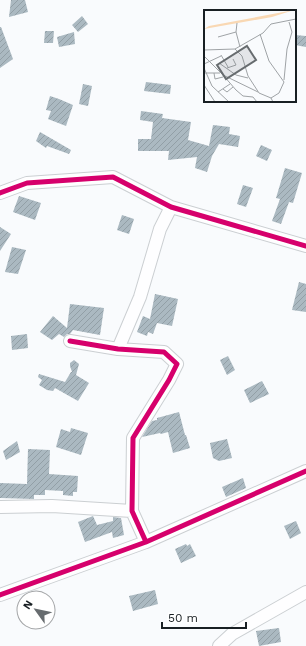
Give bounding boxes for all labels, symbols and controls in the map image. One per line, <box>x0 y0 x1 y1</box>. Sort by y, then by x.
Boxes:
inset map <box>204 10 296 102</box>
north arrow <box>16 590 56 630</box>
text: N <box>20 598 36 612</box>
scale bar <box>162 604 246 630</box>
text: 50 m <box>168 611 198 625</box>

